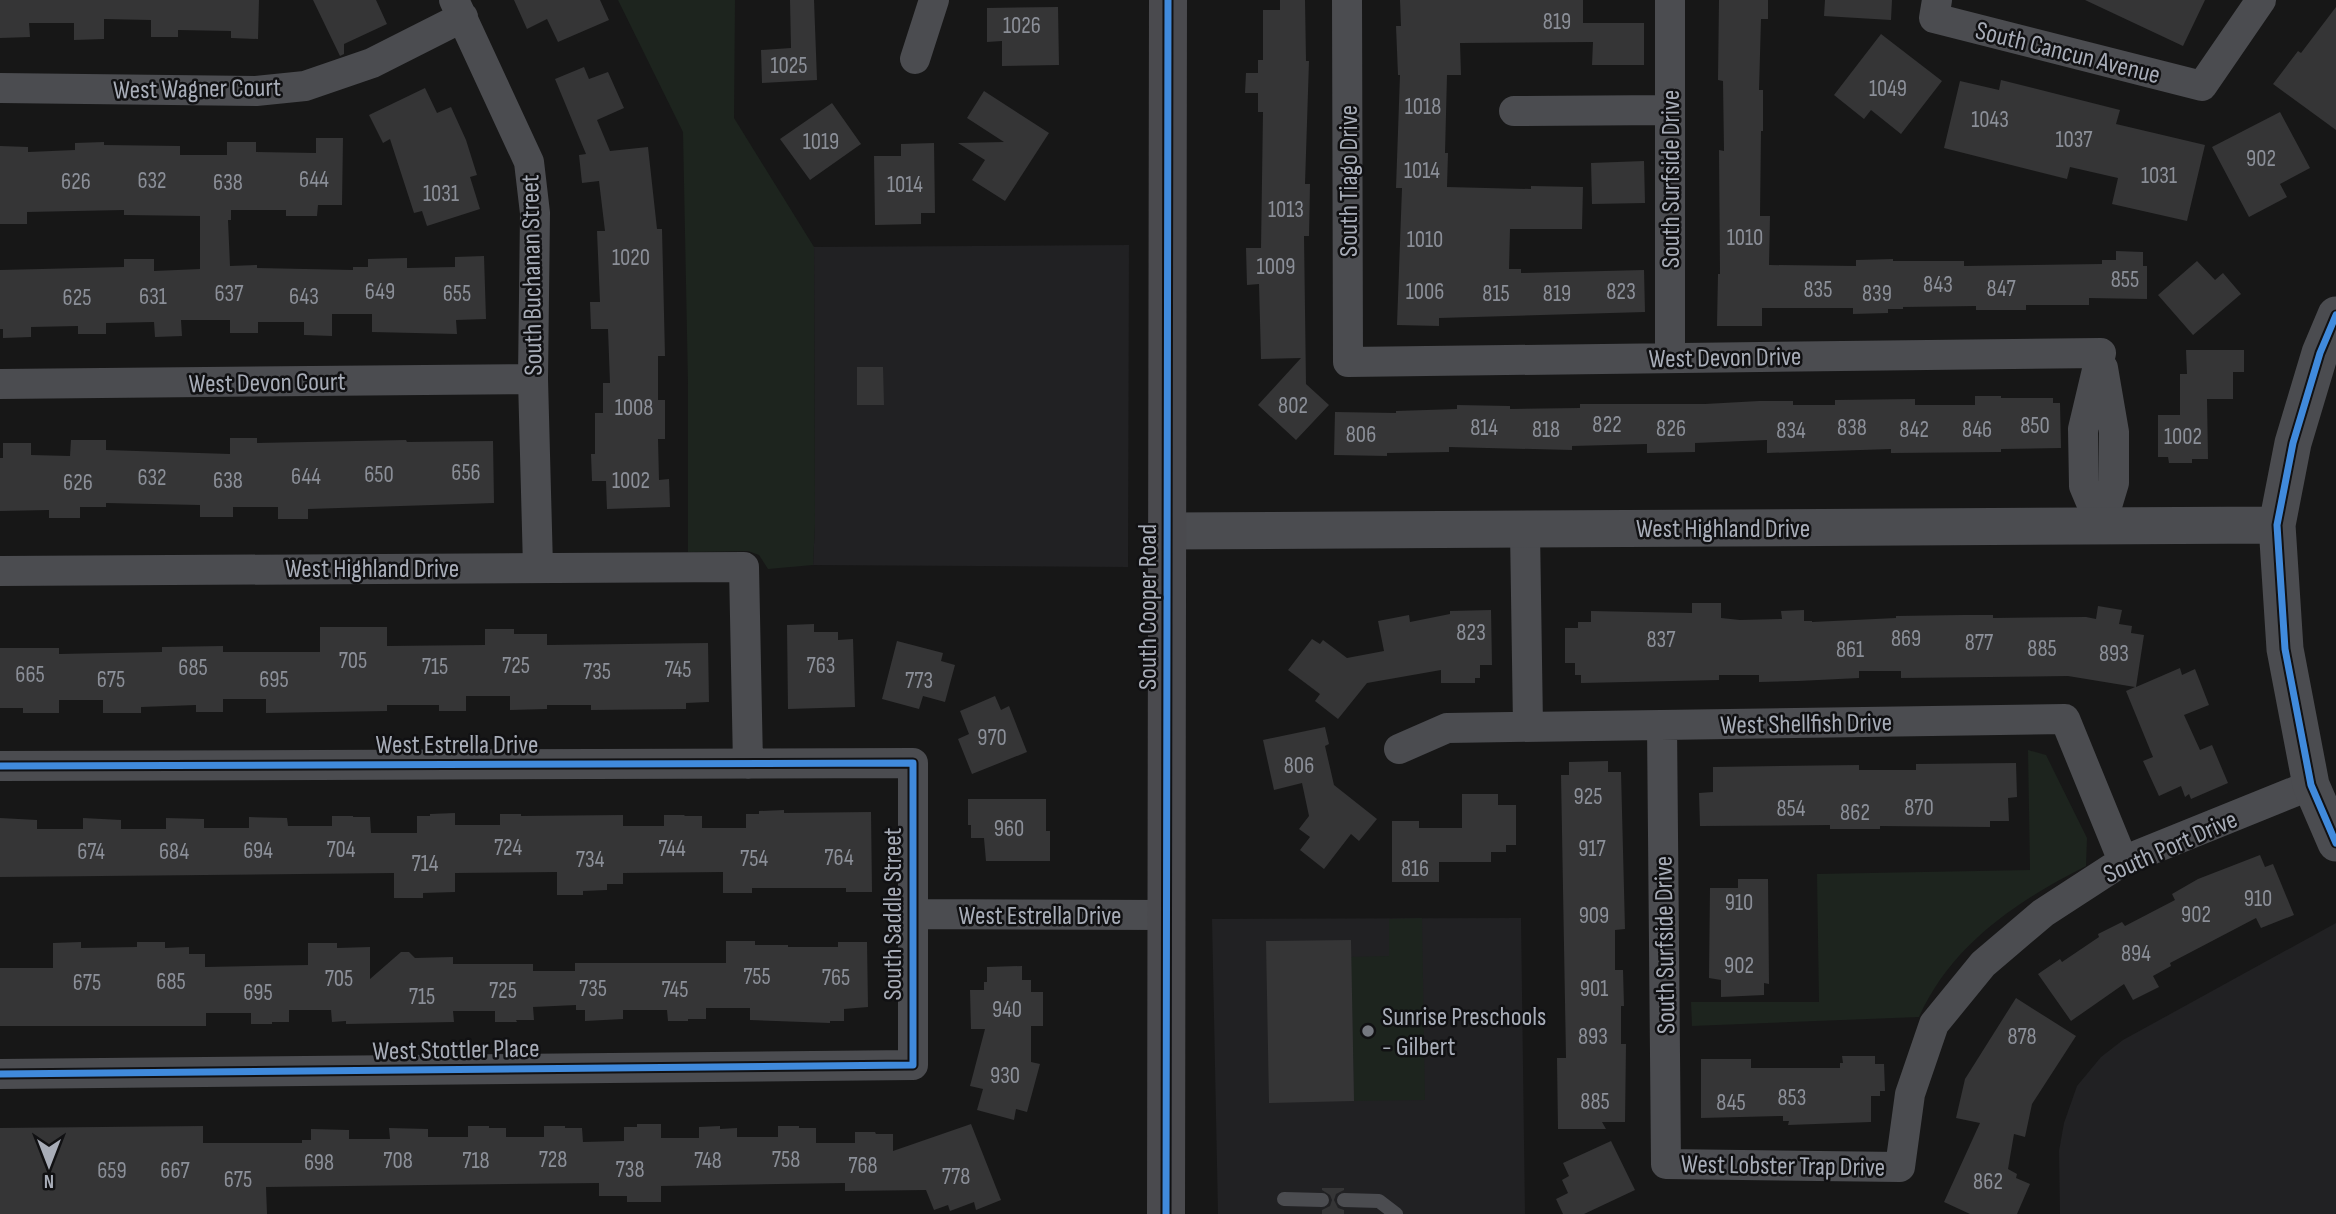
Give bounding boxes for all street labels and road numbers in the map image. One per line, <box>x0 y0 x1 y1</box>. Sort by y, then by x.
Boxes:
street label: South Cancun Avenue <box>1972 16 2163 91</box>
street label: West Wagner Court <box>113 73 281 106</box>
street label: South Surfside Drive <box>1656 90 1687 268</box>
street label: South Tiago Drive <box>1334 105 1365 257</box>
street label: South Buchanan Street <box>515 174 550 376</box>
street label: West Devon Drive <box>1648 342 1802 375</box>
street label: West Devon Court <box>188 367 346 400</box>
street label: West Highland Drive <box>1636 514 1810 545</box>
street label: South Cooper Road <box>1133 524 1164 690</box>
street label: West Highland Drive <box>285 554 459 585</box>
street label: West Shellfish Drive <box>1720 708 1892 741</box>
street label: West Estrella Drive <box>375 730 539 761</box>
street label: South Port Drive <box>2099 804 2242 891</box>
street label: South Saddle Street <box>878 827 909 1001</box>
street label: South Surfside Drive <box>1648 856 1683 1034</box>
street label: West Estrella Drive <box>958 901 1122 932</box>
street label: West Stottler Place <box>372 1034 540 1067</box>
street label: West Lobster Trap Drive <box>1681 1149 1885 1184</box>

